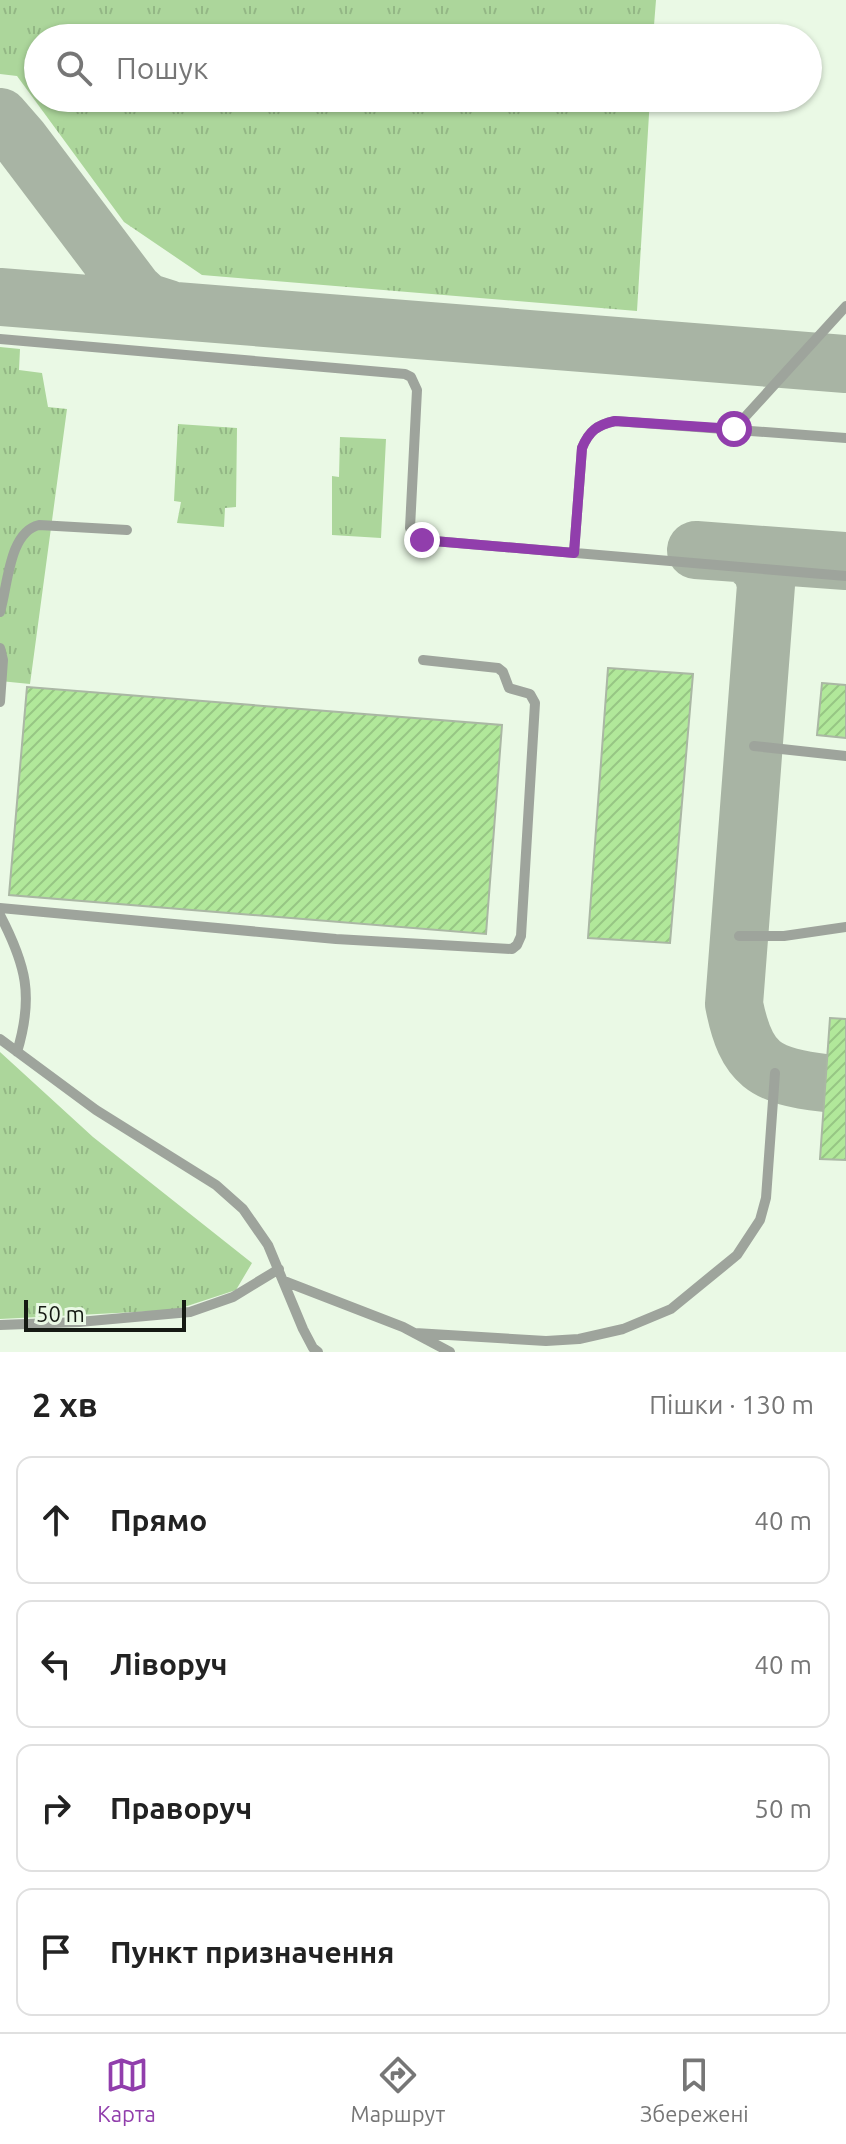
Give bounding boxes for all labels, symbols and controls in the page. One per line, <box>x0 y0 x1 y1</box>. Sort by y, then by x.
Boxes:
search box <box>24 24 822 112</box>
icon: search <box>52 46 96 90</box>
text: Пошук <box>116 51 209 85</box>
route start <box>716 411 752 447</box>
route end <box>404 522 440 558</box>
scale bar <box>24 1296 186 1332</box>
text: 50 m <box>36 1301 85 1326</box>
text: 2 хв <box>32 1385 98 1423</box>
text: Пішки · 130 m <box>649 1390 814 1419</box>
icon: ahead <box>34 1498 78 1542</box>
text: Прямо <box>110 1503 207 1537</box>
text: 40 m <box>754 1506 812 1535</box>
icon: left <box>34 1642 78 1686</box>
text: Ліворуч <box>110 1647 228 1681</box>
text: 40 m <box>754 1650 812 1679</box>
icon: right <box>34 1786 78 1830</box>
text: Праворуч <box>110 1791 252 1825</box>
text: 50 m <box>754 1794 812 1823</box>
icon: arrive <box>34 1930 78 1974</box>
text: Пункт призначення <box>110 1935 394 1969</box>
tab: Карта <box>97 2053 156 2126</box>
tab: Маршрут <box>351 2053 445 2126</box>
tab: Збережені <box>640 2053 749 2126</box>

